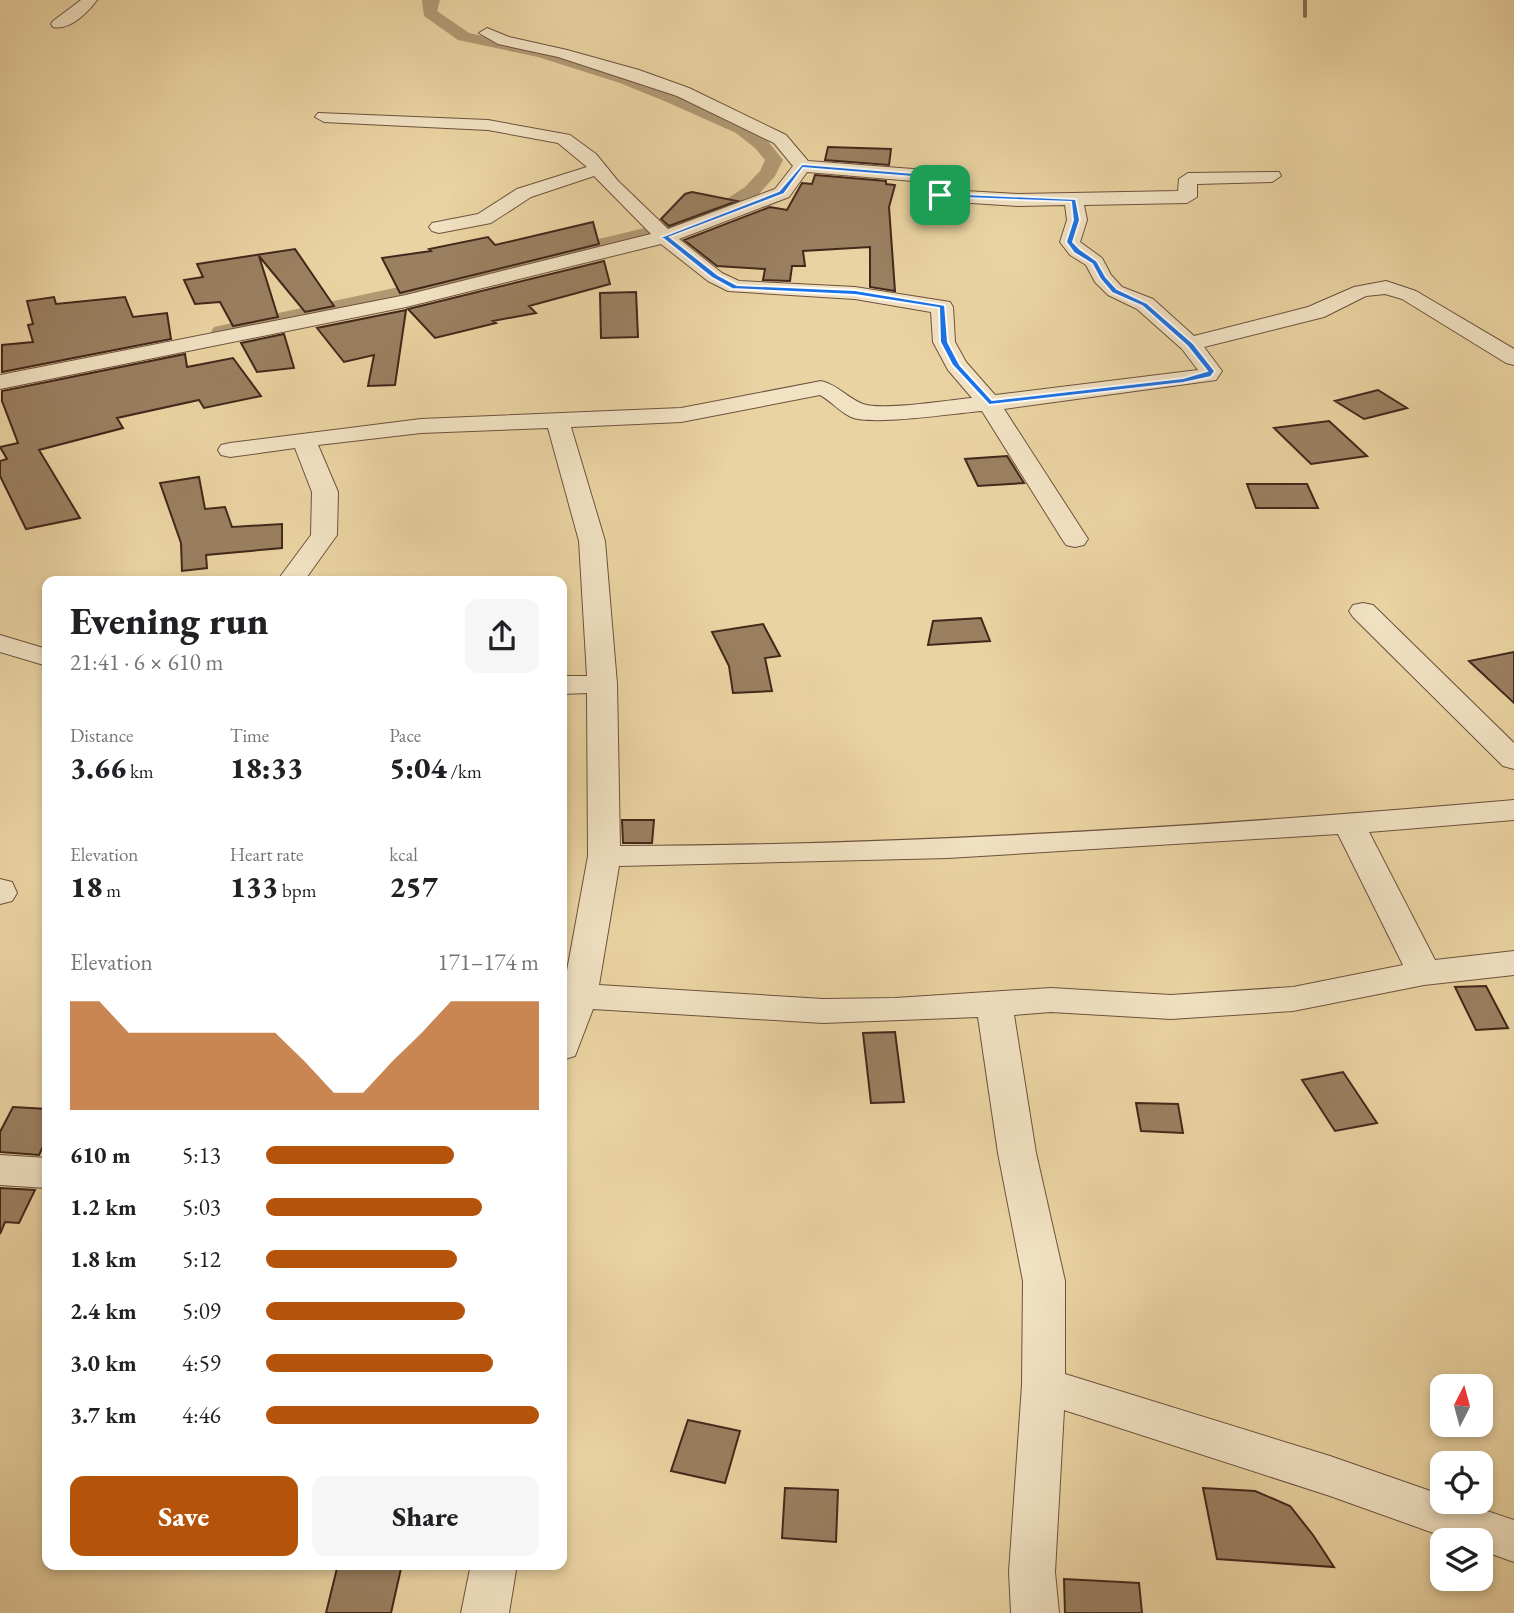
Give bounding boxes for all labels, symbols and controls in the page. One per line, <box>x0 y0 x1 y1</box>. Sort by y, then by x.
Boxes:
pin <box>910 165 970 225</box>
icon: arrive <box>921 176 959 214</box>
text: Evening run <box>70 596 268 645</box>
button: share <box>465 599 539 673</box>
text: 21:41 · 6 × 610 m <box>70 647 223 677</box>
text: Distance <box>70 723 133 748</box>
text: Time <box>230 723 269 748</box>
text: Pace <box>389 723 421 748</box>
text: 3.66 <box>70 748 126 787</box>
text: 18:33 <box>230 748 303 787</box>
text: 5:04 <box>389 748 447 787</box>
text: km <box>126 759 154 784</box>
text: /km <box>447 759 482 784</box>
text: Elevation <box>70 842 138 867</box>
text: Heart rate <box>230 842 303 867</box>
text: kcal <box>389 842 418 867</box>
text: 18 <box>70 867 102 906</box>
text: 133 <box>230 867 278 906</box>
text: 257 <box>389 867 438 906</box>
text: m <box>102 878 121 903</box>
text: bpm <box>278 878 317 903</box>
text: Elevation <box>70 947 153 977</box>
text: 171–174 m <box>438 947 539 977</box>
text: 610 m <box>70 1140 131 1170</box>
text: 5:13 <box>182 1140 221 1170</box>
text: 1.2 km <box>70 1192 137 1222</box>
text: 5:03 <box>182 1192 221 1222</box>
text: 1.8 km <box>70 1244 137 1274</box>
text: 5:12 <box>182 1244 221 1274</box>
text: 2.4 km <box>70 1296 137 1326</box>
text: 5:09 <box>182 1296 221 1326</box>
text: 3.0 km <box>70 1348 137 1378</box>
text: 4:59 <box>182 1348 221 1378</box>
north arrow <box>1430 1374 1493 1437</box>
map controls <box>1430 1374 1493 1591</box>
text: 3.7 km <box>70 1400 137 1430</box>
text: 4:46 <box>182 1400 221 1430</box>
button: locate <box>1430 1451 1493 1514</box>
button: Save <box>70 1476 298 1556</box>
button: Share <box>312 1476 539 1556</box>
button: layers <box>1430 1528 1493 1591</box>

